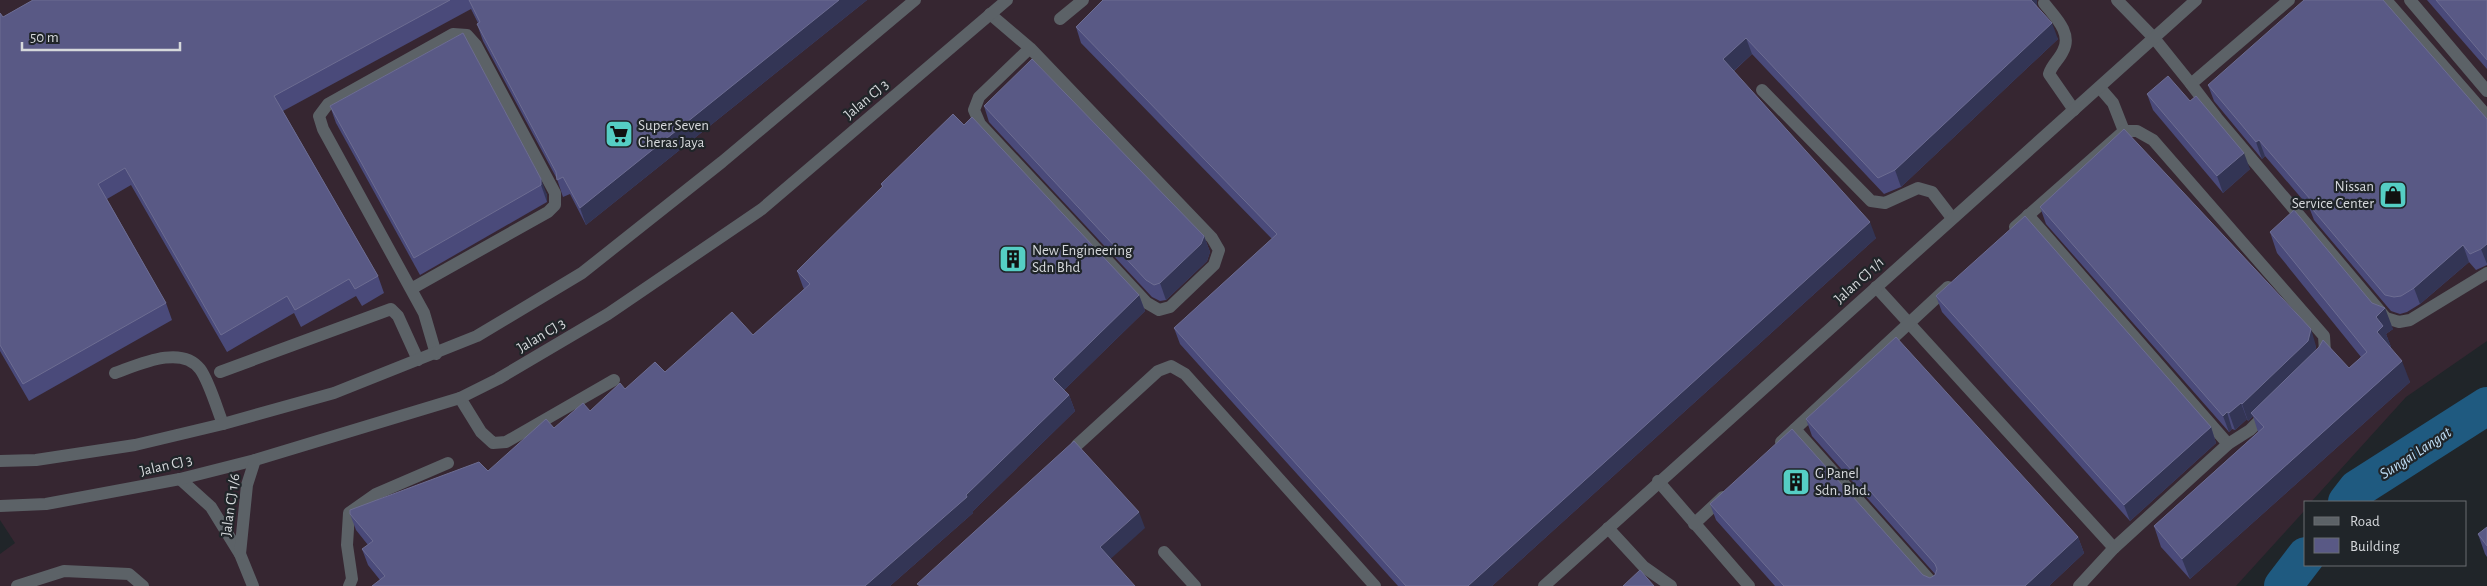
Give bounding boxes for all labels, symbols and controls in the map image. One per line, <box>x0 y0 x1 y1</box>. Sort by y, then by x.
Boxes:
scale bar <box>22 20 180 52</box>
text: 50 m <box>30 30 59 45</box>
street label: Jalan CJ 3 <box>841 77 891 122</box>
place label: Super Seven Cheras Jaya <box>638 118 709 150</box>
supermarket icon: Super Seven Cheras Jaya <box>604 119 634 149</box>
place label: Nissan Service Center <box>2292 179 2374 211</box>
shop icon: Nissan Service Center <box>2378 180 2408 210</box>
place label: New Engineering Sdn Bhd <box>1032 243 1133 275</box>
building icon: New Engineering Sdn Bhd <box>998 244 1028 274</box>
street label: Jalan CJ 1/1 <box>1831 254 1887 307</box>
street label: Jalan CJ 3 <box>515 315 568 356</box>
water label: Sungai Langat <box>2377 423 2455 482</box>
street label: Jalan CJ 3 <box>139 452 194 479</box>
place label: G Panel Sdn. Bhd. <box>1815 466 1870 498</box>
building icon: G Panel Sdn. Bhd. <box>1781 467 1811 497</box>
street label: Jalan CJ 1/6 <box>219 473 242 538</box>
legend <box>2304 501 2467 566</box>
text: Road <box>2350 514 2380 529</box>
text: Building <box>2350 539 2400 554</box>

